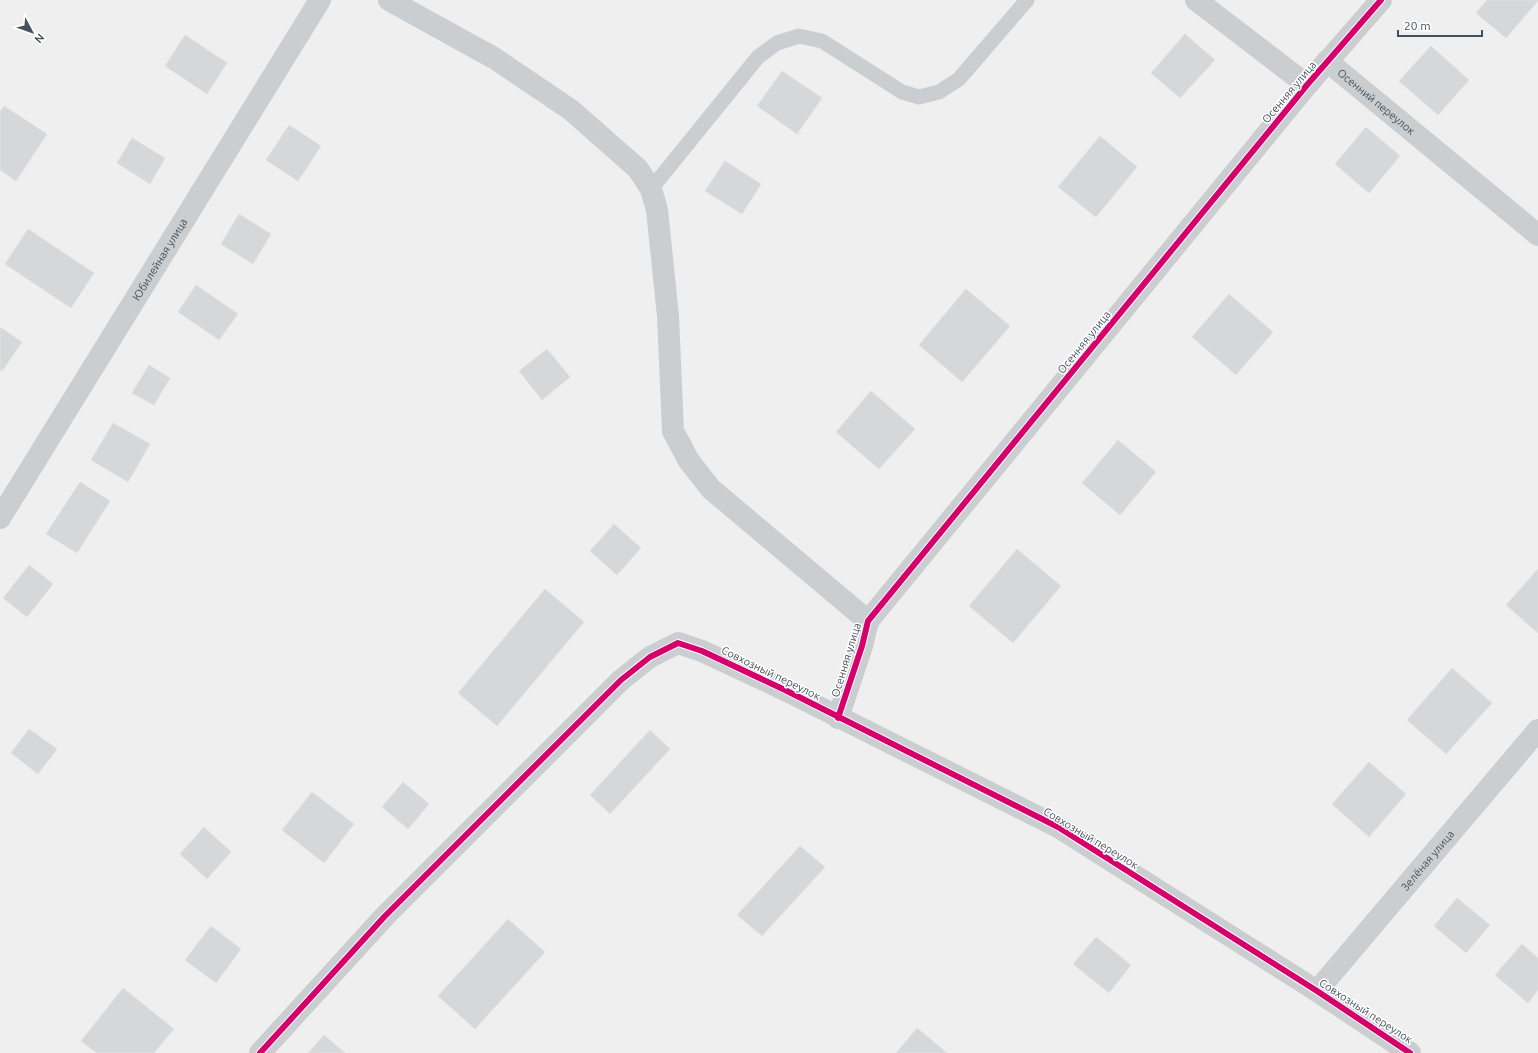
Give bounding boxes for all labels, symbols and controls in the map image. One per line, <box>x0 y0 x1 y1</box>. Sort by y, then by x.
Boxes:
north arrow <box>12 12 52 52</box>
scale bar <box>1398 12 1482 38</box>
text: 20 m <box>1404 19 1431 32</box>
text: N <box>32 32 47 46</box>
street label: Осенняя улица <box>1260 59 1318 125</box>
street label: Осенний переулок <box>1335 66 1418 137</box>
street label: Юбилейная улица <box>130 216 190 302</box>
street label: Осенняя улица <box>1055 308 1113 376</box>
street label: Осенняя улица <box>829 621 863 699</box>
street label: Совхозный переулок <box>720 644 823 702</box>
street label: Совхозный переулок <box>1041 805 1141 871</box>
street label: Зелёная улица <box>1399 828 1456 893</box>
street label: Совхозный переулок <box>1317 976 1415 1046</box>

